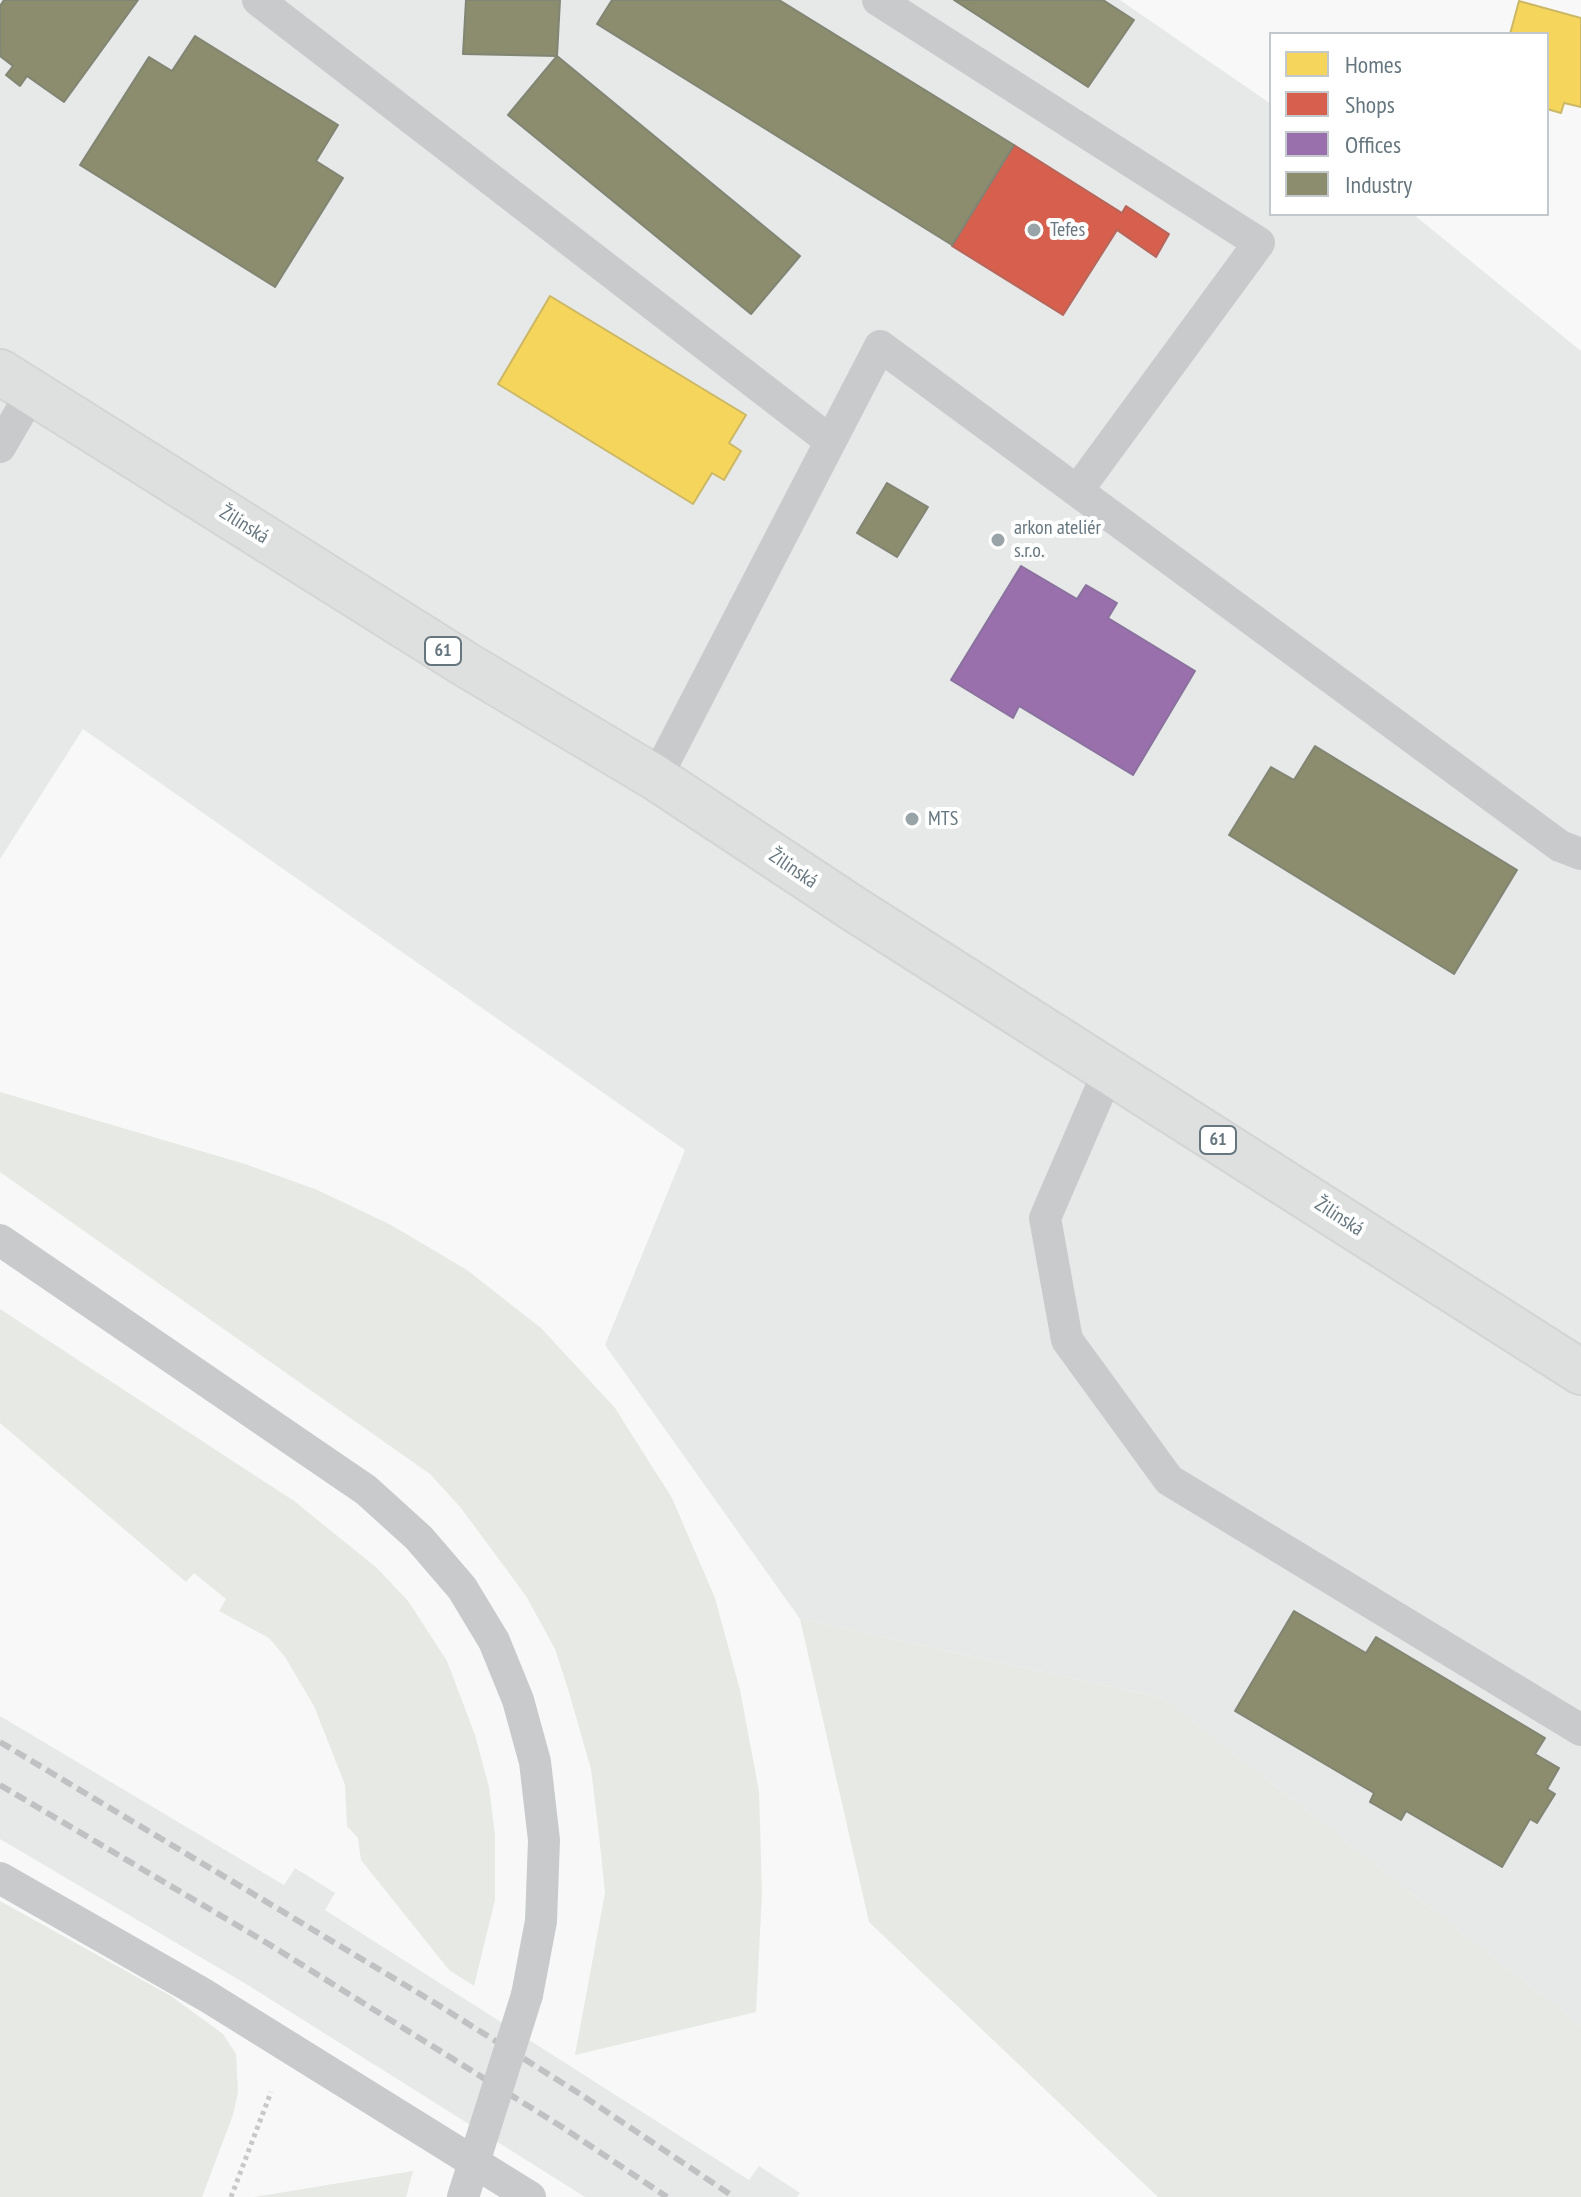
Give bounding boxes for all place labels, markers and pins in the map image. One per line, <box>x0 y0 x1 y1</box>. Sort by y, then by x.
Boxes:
place label: Tefes <box>1050 218 1085 242</box>
marker: Tefes <box>1025 221 1043 239</box>
place label: arkon ateliér s.r.o. <box>1014 516 1101 563</box>
marker: arkon ateliér s.r.o. <box>989 531 1007 549</box>
place label: MTS <box>928 807 958 831</box>
marker: MTS <box>903 810 921 828</box>

